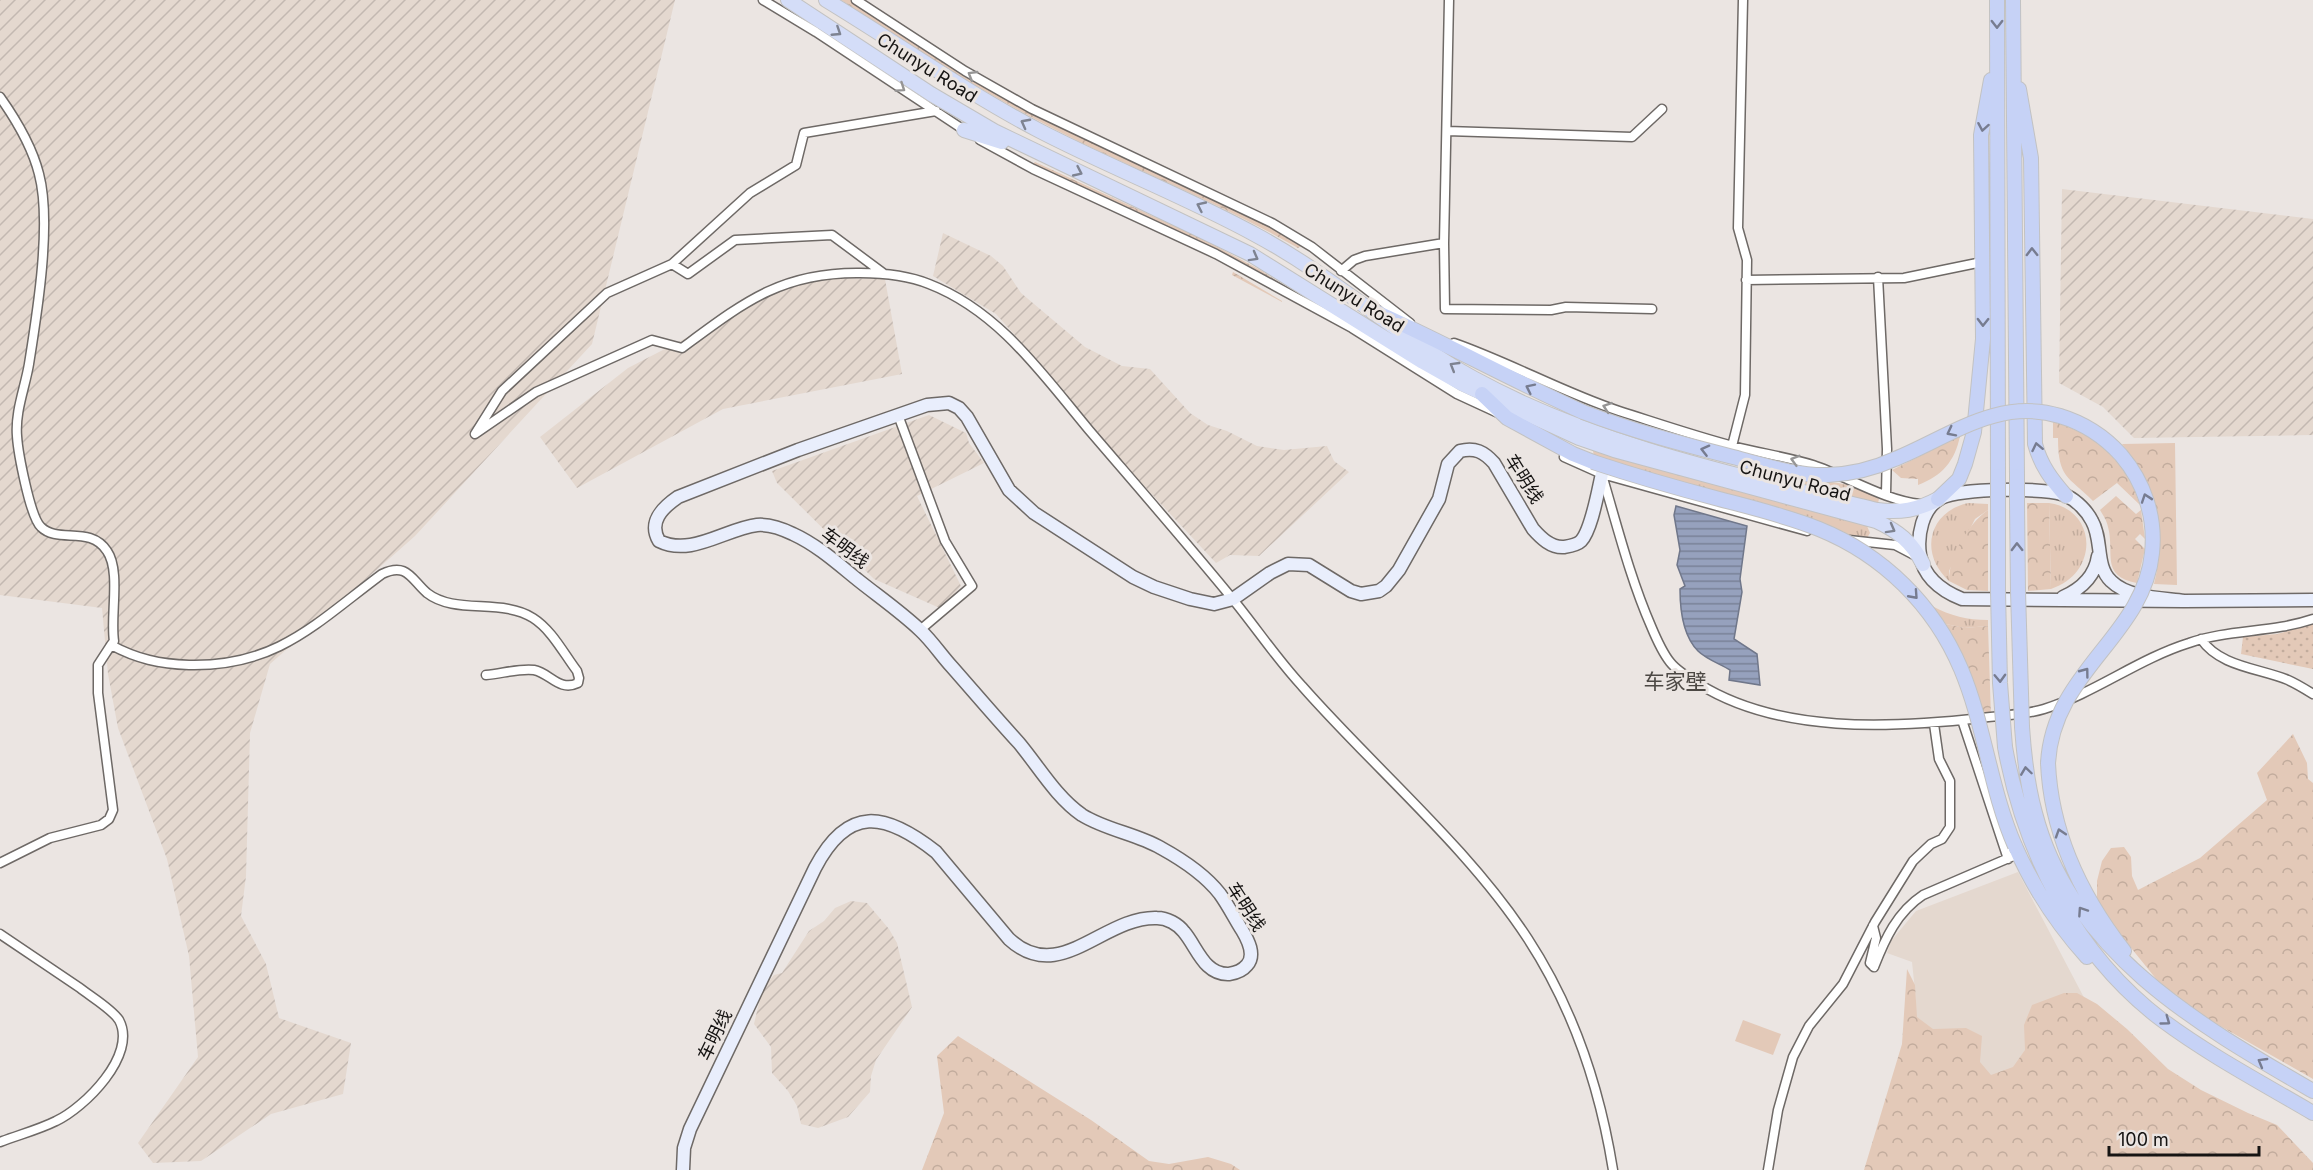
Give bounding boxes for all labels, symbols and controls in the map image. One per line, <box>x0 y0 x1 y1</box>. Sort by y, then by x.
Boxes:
one-way arrow <box>1991 20 2003 29</box>
one-way arrow <box>830 25 841 36</box>
street label: Chunyu Road <box>873 28 981 107</box>
one-way arrow <box>968 71 978 82</box>
one-way arrow <box>895 81 906 92</box>
one-way arrow <box>1020 119 1031 130</box>
one-way arrow <box>1977 122 1990 132</box>
one-way arrow <box>1071 165 1082 177</box>
one-way arrow <box>1196 202 1207 214</box>
one-way arrow <box>2026 248 2038 257</box>
one-way arrow <box>1247 250 1258 261</box>
street label: Chunyu Road <box>1300 258 1408 337</box>
one-way arrow <box>1977 317 1989 326</box>
one-way arrow <box>1450 362 1460 374</box>
one-way arrow <box>1526 384 1537 395</box>
one-way arrow <box>1603 401 1613 414</box>
one-way arrow <box>1946 424 1957 436</box>
one-way arrow <box>2031 442 2044 452</box>
one-way arrow <box>1700 445 1710 458</box>
street label: 车明线 <box>1501 450 1548 507</box>
one-way arrow <box>1790 455 1801 467</box>
street label: Chunyu Road <box>1737 456 1853 505</box>
one-way arrow <box>2140 493 2153 504</box>
one-way arrow <box>1885 522 1895 533</box>
street label: 车明线 <box>817 523 873 572</box>
one-way arrow <box>2011 542 2023 551</box>
one-way arrow <box>1907 588 1918 599</box>
one-way arrow <box>2077 667 2088 678</box>
district label: 车家壁 <box>1644 669 1707 694</box>
one-way arrow <box>1994 674 2007 683</box>
one-way arrow <box>2021 767 2033 776</box>
one-way arrow <box>2055 828 2067 839</box>
street label: 车明线 <box>1223 878 1270 935</box>
one-way arrow <box>2078 907 2089 918</box>
street label: 车明线 <box>693 1006 736 1064</box>
one-way arrow <box>2159 1014 2170 1025</box>
one-way arrow <box>2258 1058 2268 1069</box>
scale bar <box>2109 1119 2259 1157</box>
text: 100 m <box>2118 1129 2169 1150</box>

